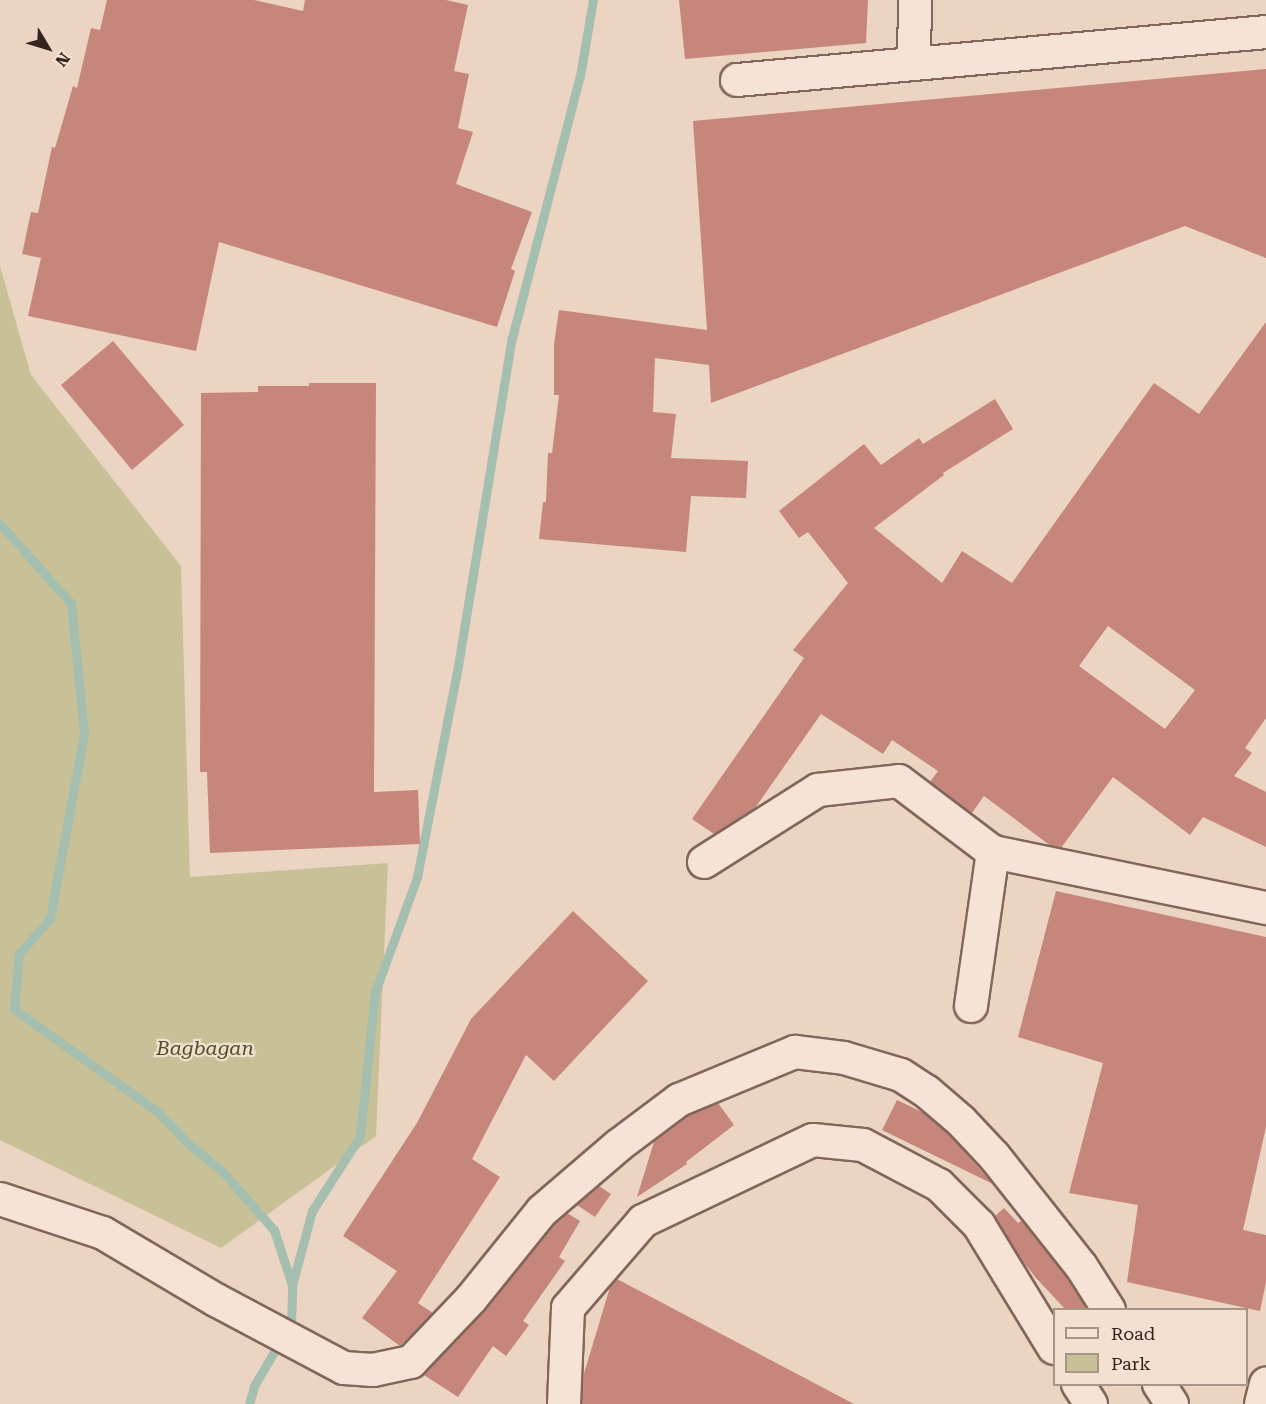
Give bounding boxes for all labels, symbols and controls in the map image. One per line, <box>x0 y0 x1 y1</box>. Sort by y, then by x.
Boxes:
north arrow <box>18 18 78 78</box>
text: N <box>51 49 74 70</box>
park label: Bagbagan <box>156 1036 254 1060</box>
legend <box>1053 1308 1248 1386</box>
text: Road <box>1111 1323 1155 1344</box>
text: Park <box>1111 1353 1151 1374</box>

